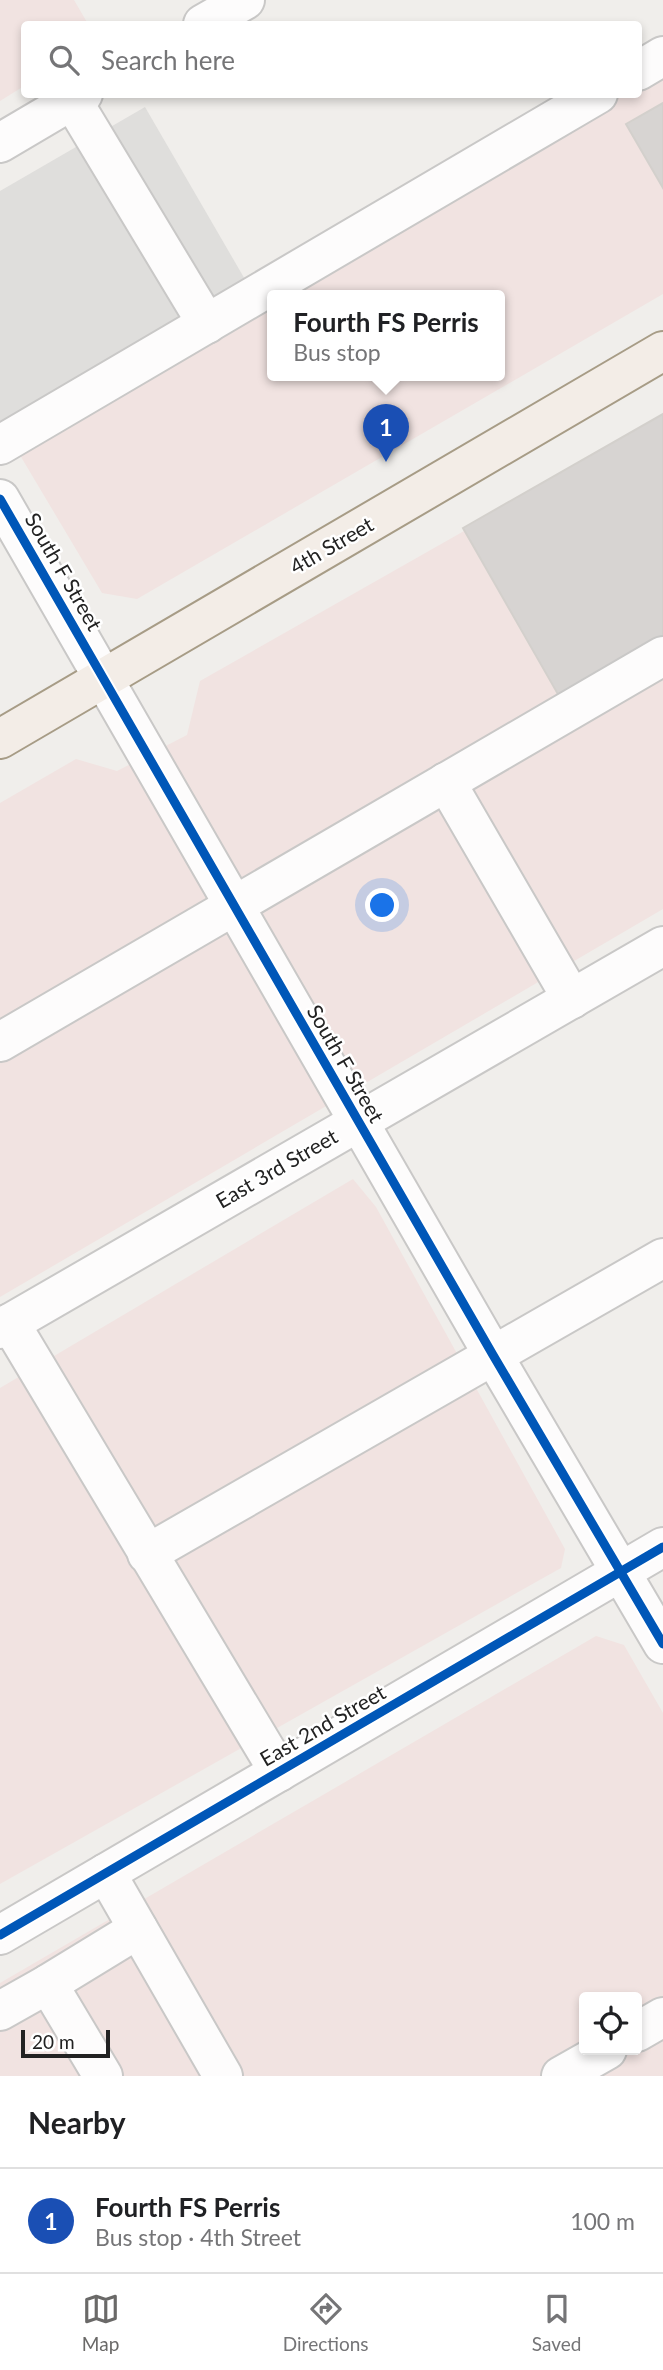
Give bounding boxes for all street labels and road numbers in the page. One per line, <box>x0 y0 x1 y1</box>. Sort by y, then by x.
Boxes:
street label: South F Street <box>21 508 108 635</box>
street label: 4th Street <box>285 511 378 579</box>
street label: South F Street <box>303 1000 390 1127</box>
street label: East 3rd Street <box>211 1123 342 1213</box>
street label: East 2nd Street <box>255 1678 390 1771</box>

